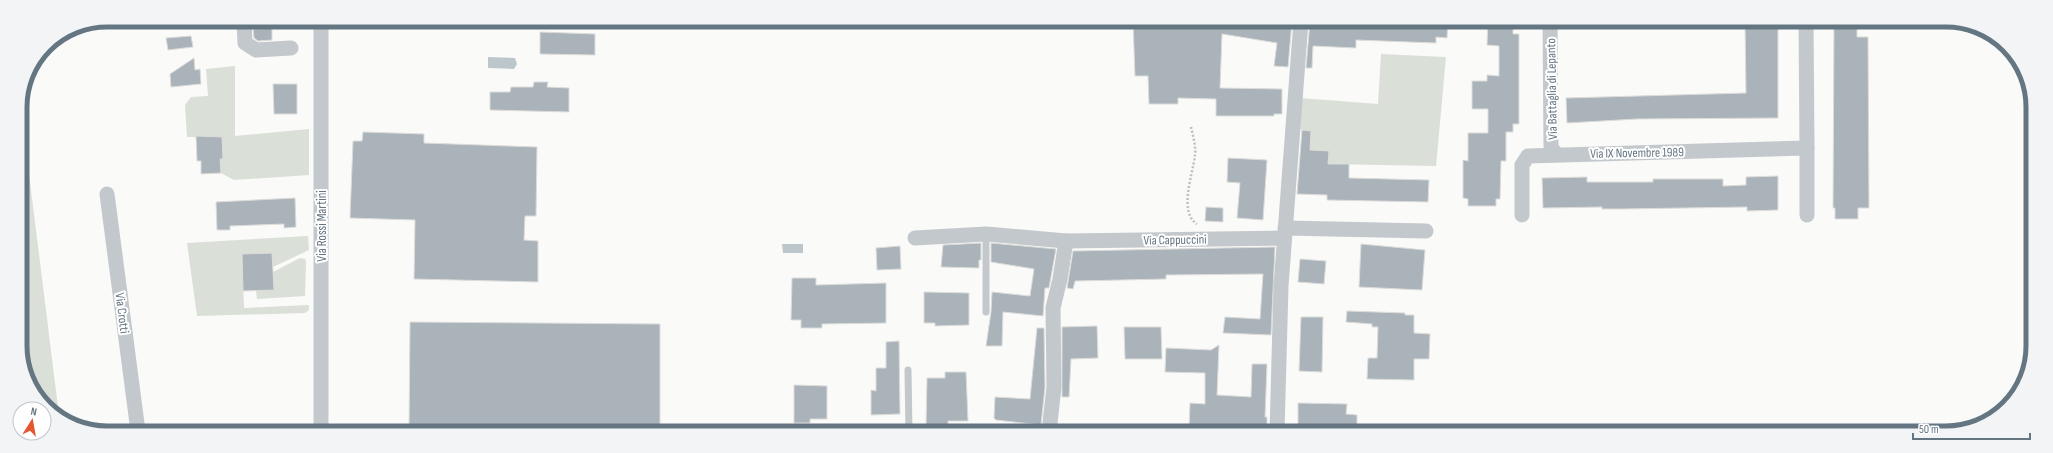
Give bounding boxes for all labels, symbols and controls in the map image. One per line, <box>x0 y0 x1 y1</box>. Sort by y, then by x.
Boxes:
street label: Via Battaglia di Lepanto <box>1543 38 1561 140</box>
street label: Via IX Novembre 1989 <box>1590 144 1684 162</box>
street label: Via Rossi Martini <box>314 190 330 262</box>
street label: Via Cappuccini <box>1143 231 1207 249</box>
street label: Via Crotti <box>112 292 132 334</box>
north arrow <box>12 401 52 441</box>
text: N <box>30 405 38 419</box>
scale bar <box>1913 415 2030 441</box>
text: 50 m <box>1919 422 1939 437</box>

